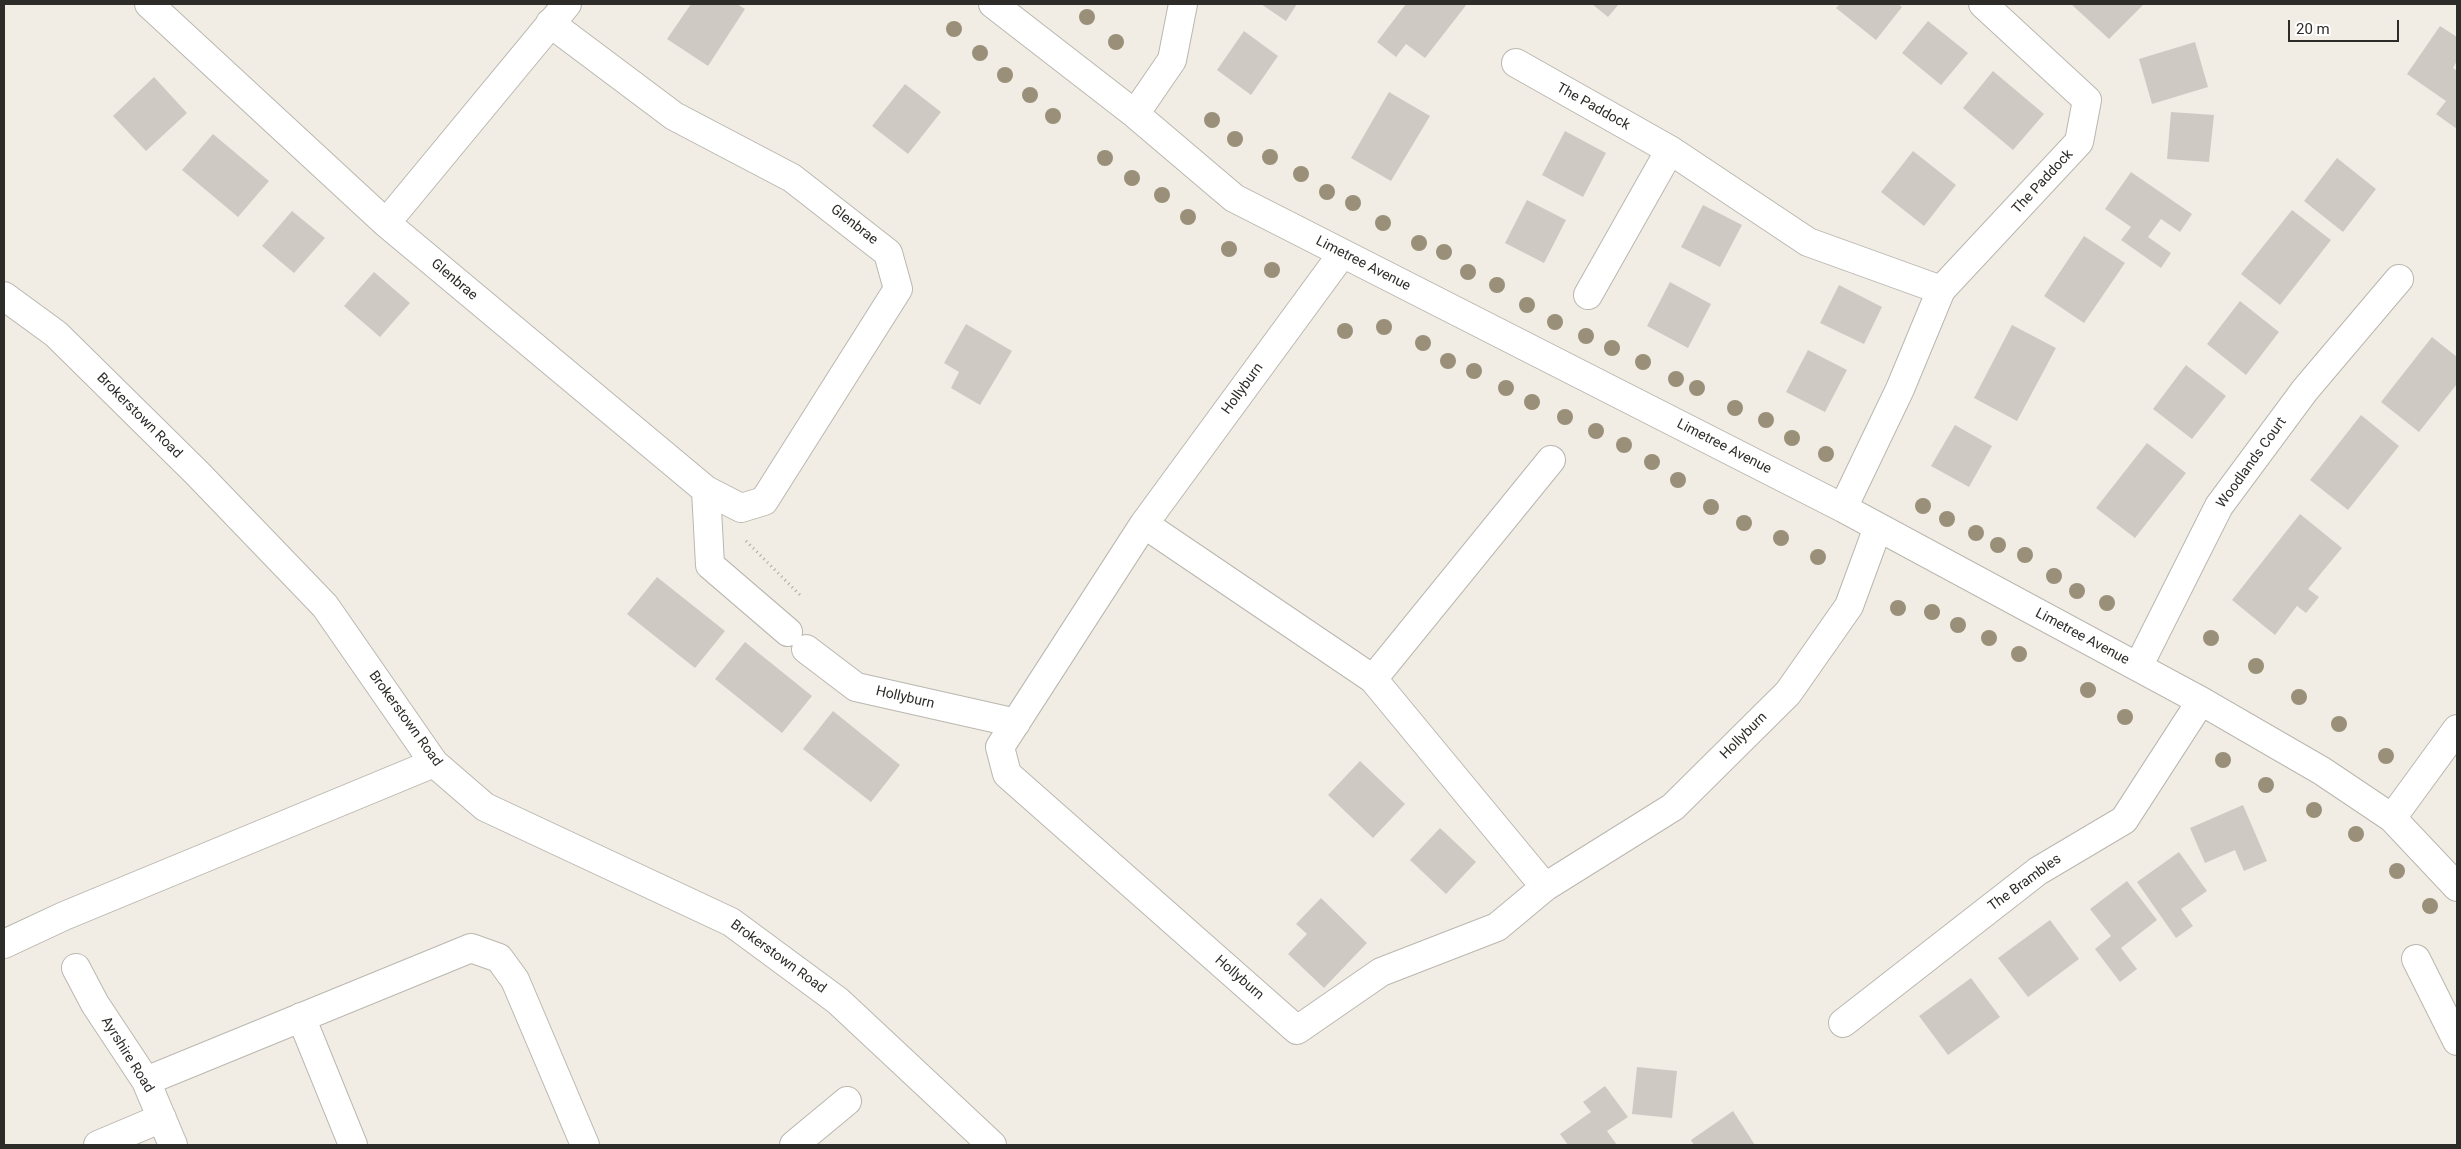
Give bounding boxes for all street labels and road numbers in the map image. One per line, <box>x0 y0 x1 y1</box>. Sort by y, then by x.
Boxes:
street label: The Paddock <box>1553 80 1633 134</box>
street label: The Paddock <box>2009 146 2077 218</box>
street label: Glenbrae <box>827 201 881 249</box>
street label: Limetree Avenue <box>1313 233 1413 295</box>
street label: Glenbrae <box>427 256 481 304</box>
street label: Hollyburn <box>1219 360 1267 418</box>
street label: Brokerstown Road <box>93 370 185 462</box>
street label: Woodlands Court <box>2213 414 2291 512</box>
street label: Limetree Avenue <box>1674 416 1774 478</box>
street label: Limetree Avenue <box>2032 605 2132 669</box>
street label: Brokerstown Road <box>365 668 445 770</box>
street label: Hollyburn <box>874 683 936 713</box>
street label: Hollyburn <box>1717 709 1771 763</box>
street label: The Brambles <box>1985 851 2065 915</box>
street label: Brokerstown Road <box>727 917 829 997</box>
street label: Hollyburn <box>1211 952 1267 1004</box>
street label: Ayrshire Road <box>97 1014 157 1096</box>

